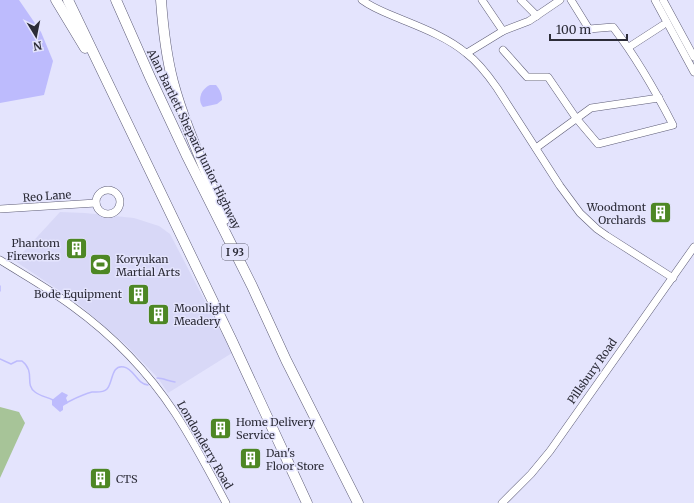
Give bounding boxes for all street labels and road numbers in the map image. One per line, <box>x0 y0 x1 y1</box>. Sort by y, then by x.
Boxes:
street label: Alan Bartlett Shepard Junior Highway <box>144 46 244 232</box>
street label: Reo Lane <box>22 187 72 205</box>
road number: I 93 <box>222 244 248 260</box>
street label: Pillsbury Road <box>564 335 620 407</box>
street label: Londonderry Road <box>174 398 236 492</box>

